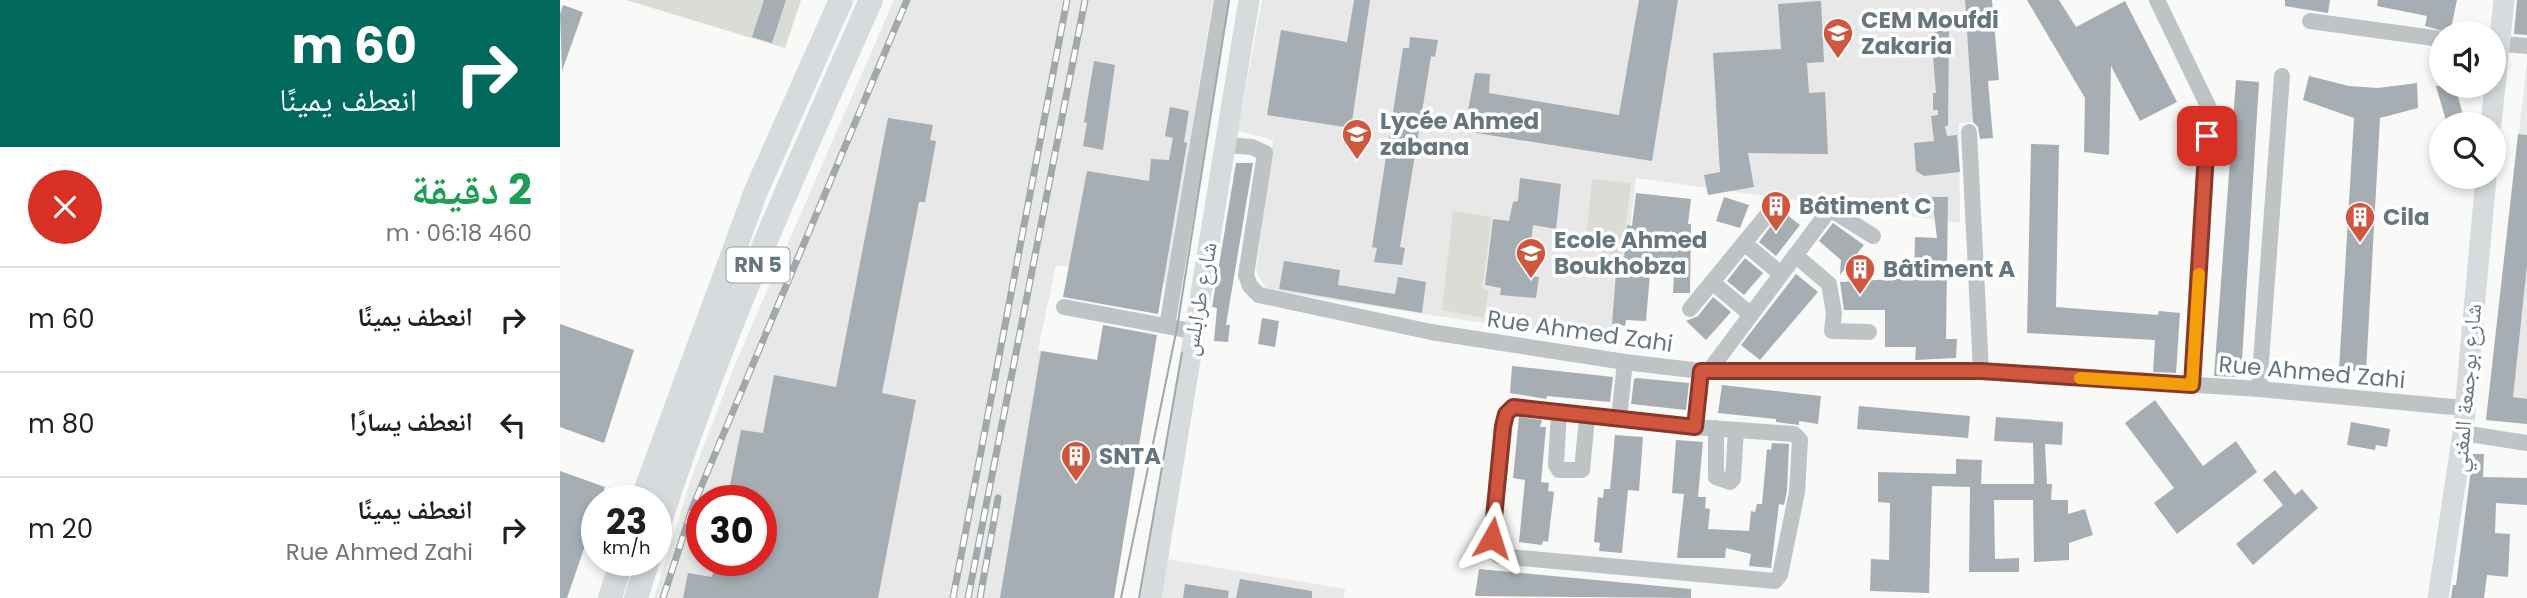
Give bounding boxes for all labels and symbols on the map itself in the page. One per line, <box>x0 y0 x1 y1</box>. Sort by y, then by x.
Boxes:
place label: CEM Moufdi Zakaria <box>1861 4 1999 62</box>
school or university icon: CEM Moufdi Zakaria <box>1821 16 1855 60</box>
place label: Lycée Ahmed zabana <box>1380 105 1539 163</box>
pin <box>2177 106 2237 166</box>
school or university icon: Lycée Ahmed zabana <box>1340 117 1374 161</box>
building icon: Bâtiment C <box>1759 189 1793 233</box>
place label: Bâtiment C <box>1799 190 1932 222</box>
building icon: Cila <box>2343 200 2377 244</box>
place label: Cila <box>2383 201 2430 233</box>
place label: Ecole Ahmed Boukhobza <box>1554 224 1707 282</box>
school or university icon: Ecole Ahmed Boukhobza <box>1514 236 1548 280</box>
street label: شارع طرابلس <box>1173 240 1225 358</box>
road number: RN 5 <box>726 247 790 282</box>
building icon: Bâtiment A <box>1843 252 1877 296</box>
place label: Bâtiment A <box>1883 253 2015 285</box>
street label: Rue Ahmed Zahi <box>1485 302 1675 360</box>
street label: شارع بوجمعة المغني <box>2443 302 2492 474</box>
street label: Rue Ahmed Zahi <box>2217 348 2407 396</box>
building icon: SNTA <box>1059 439 1093 483</box>
place label: SNTA <box>1099 440 1161 472</box>
speed limit sign: 30 <box>686 485 777 576</box>
position arrow <box>1455 501 1529 575</box>

